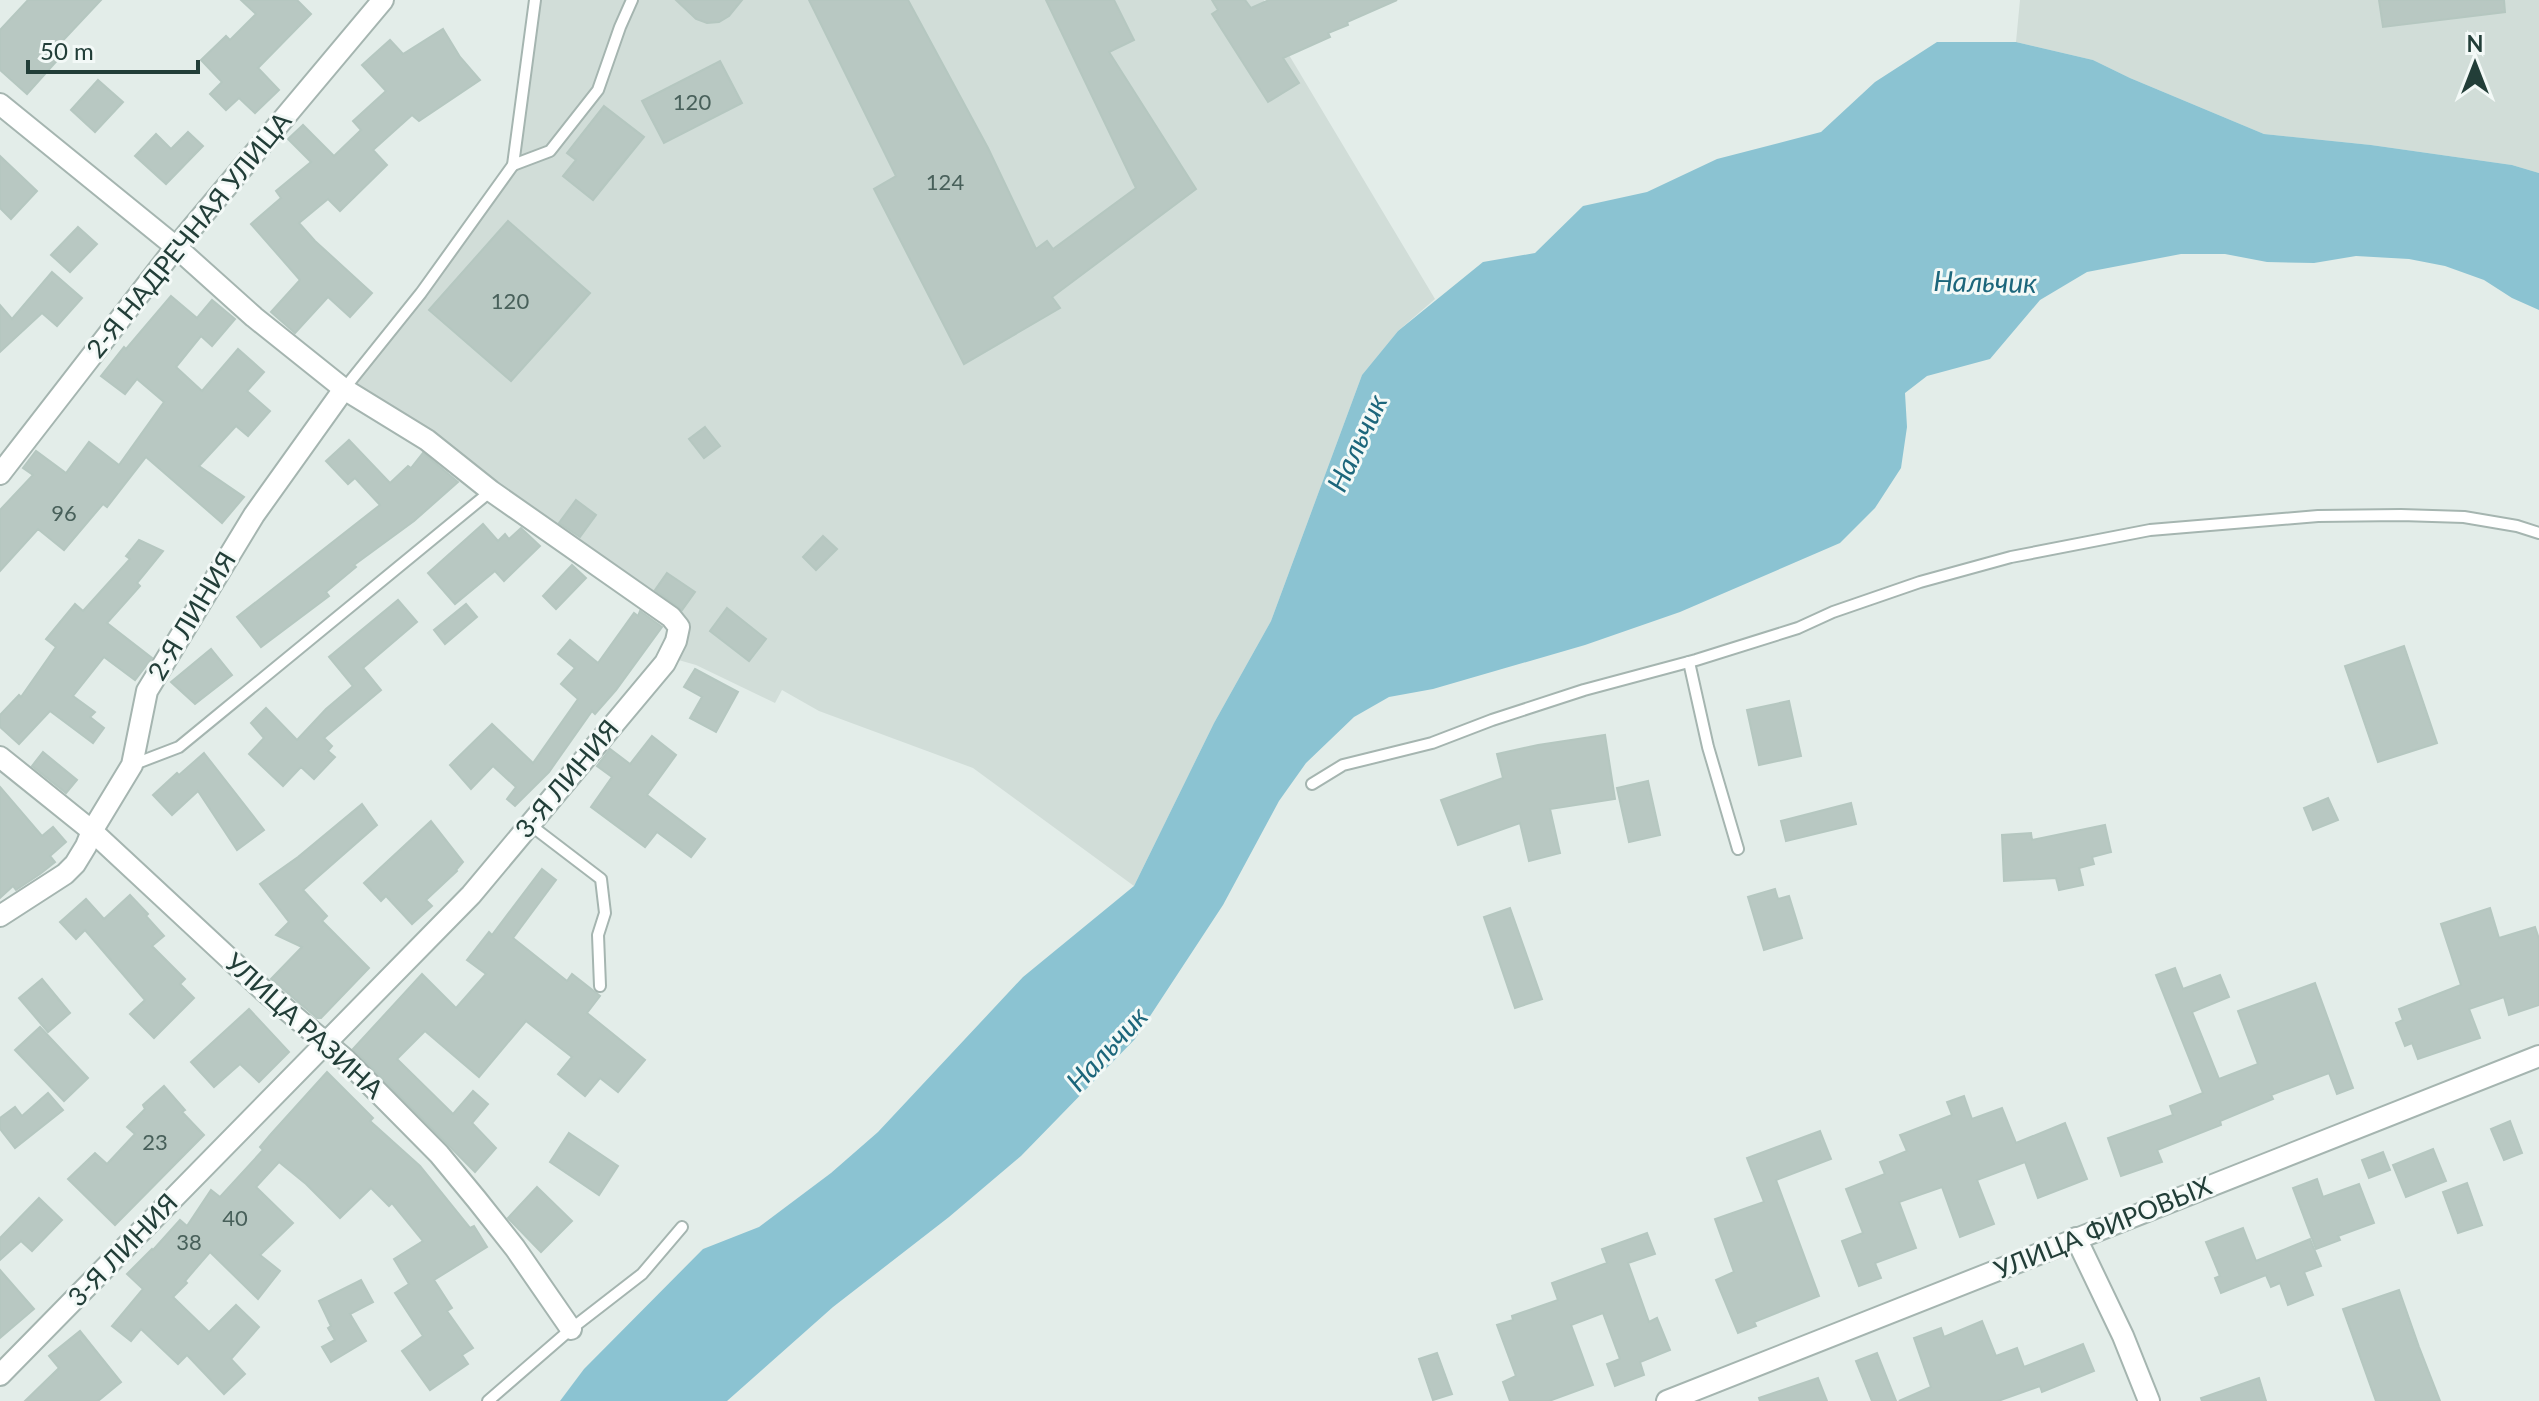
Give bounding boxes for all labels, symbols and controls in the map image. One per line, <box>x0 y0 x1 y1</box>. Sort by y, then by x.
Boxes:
scale bar <box>28 24 198 74</box>
north arrow <box>2435 24 2515 104</box>
text: N <box>2467 30 2483 57</box>
text: 50 m <box>40 36 94 65</box>
house number: 120 <box>673 88 711 115</box>
street label: 2-Я НАДРЕЧНАЯ УЛИЦА <box>79 105 298 364</box>
house number: 124 <box>926 168 964 195</box>
water label: Нальчик <box>1933 263 2037 299</box>
house number: 120 <box>491 287 529 314</box>
water label: Нальчик <box>1319 388 1394 497</box>
house number: 96 <box>51 499 77 526</box>
street label: 2-Я ЛИНИЯ <box>140 545 242 686</box>
street label: 3-Я ЛИНИЯ <box>508 713 625 844</box>
street label: УЛИЦА РАЗИНА <box>219 946 391 1105</box>
water label: Нальчик <box>1059 999 1154 1098</box>
house number: 23 <box>142 1128 168 1155</box>
street label: УЛИЦА ФИРОВЫХ <box>1989 1169 2216 1285</box>
street label: 3-Я ЛИНИЯ <box>61 1186 184 1312</box>
house number: 40 <box>222 1204 248 1231</box>
house number: 38 <box>176 1228 202 1255</box>

